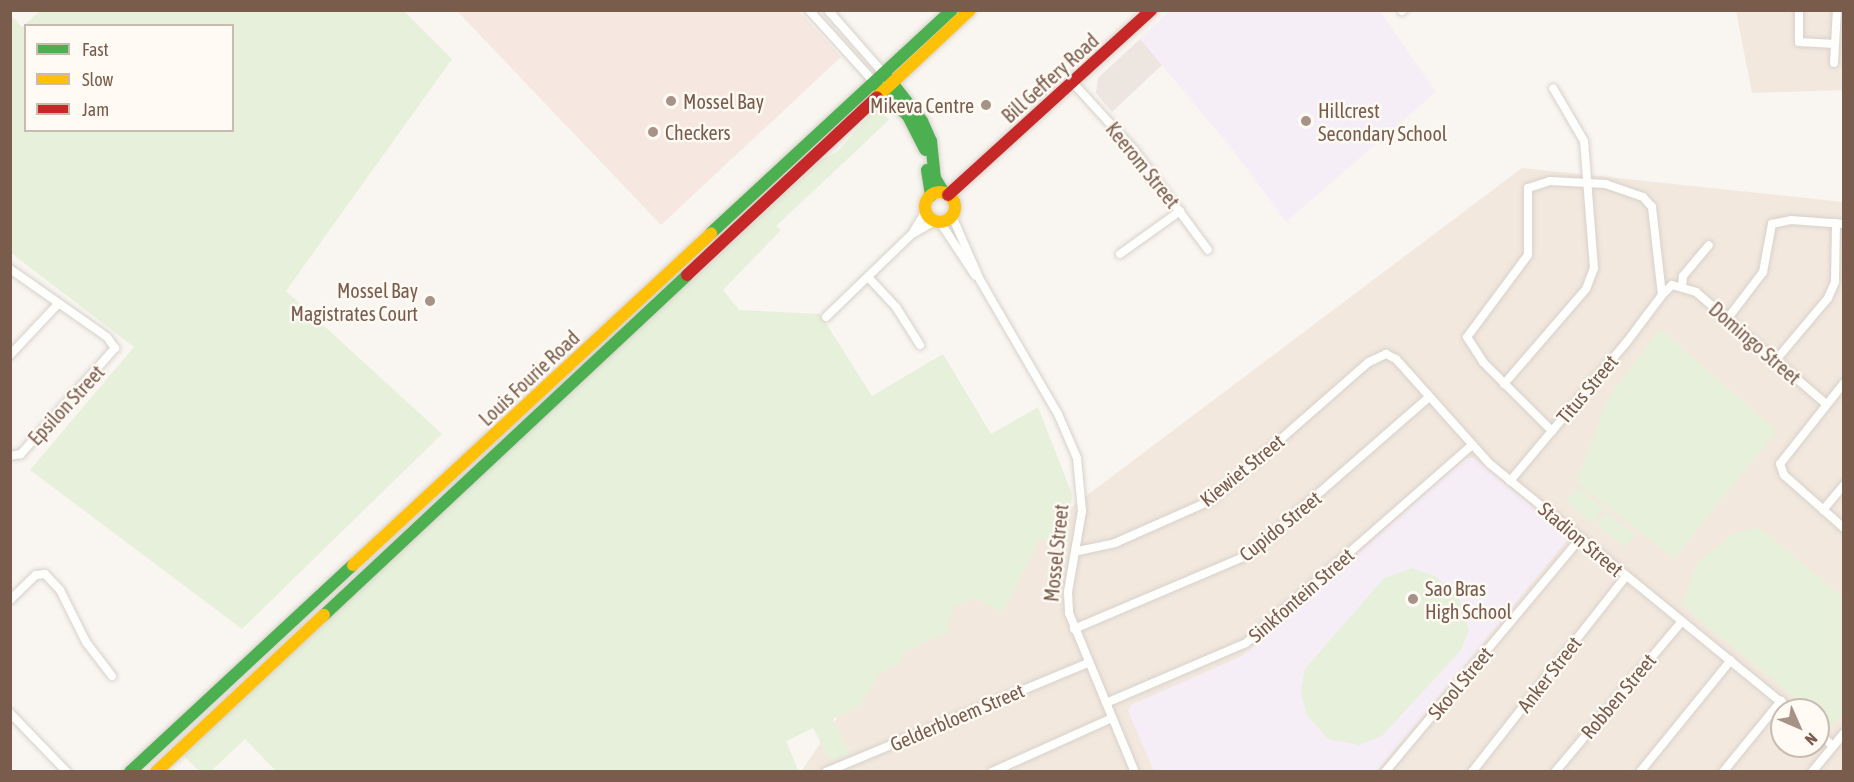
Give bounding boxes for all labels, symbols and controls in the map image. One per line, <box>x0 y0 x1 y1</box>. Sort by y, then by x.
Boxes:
legend <box>24 24 234 132</box>
street label: Bill Geffery Road <box>997 28 1103 128</box>
text: Fast <box>82 39 109 60</box>
text: Slow <box>82 69 113 90</box>
place label: Mossel Bay <box>683 89 764 113</box>
place label: Mikeva Centre <box>870 93 974 117</box>
marker: Mossel Bay <box>664 94 678 108</box>
marker: Mikeva Centre <box>979 98 993 112</box>
place label: Hillcrest Secondary School <box>1318 98 1447 145</box>
text: Jam <box>82 99 109 120</box>
marker: Hillcrest Secondary School <box>1299 114 1313 128</box>
street label: Keerom Street <box>1101 117 1185 213</box>
place label: Checkers <box>665 120 731 144</box>
marker: Checkers <box>646 125 660 139</box>
place label: Mossel Bay Magistrates Court <box>291 278 418 325</box>
marker: Mossel Bay Magistrates Court <box>423 294 437 308</box>
street label: Domingo Street <box>1704 297 1806 389</box>
street label: Louis Fourie Road <box>474 325 584 431</box>
street label: Titus Street <box>1551 350 1623 428</box>
street label: Epsilon Street <box>23 360 109 450</box>
street label: Kiewiet Street <box>1195 429 1289 511</box>
street label: Cupido Street <box>1234 486 1326 566</box>
street label: Stadion Street <box>1534 497 1628 581</box>
street label: Mossel Street <box>1039 503 1073 603</box>
street label: Sinkfontein Street <box>1243 543 1359 647</box>
place label: Sao Bras High School <box>1425 576 1512 623</box>
marker: Sao Bras High School <box>1406 592 1420 606</box>
street label: Anker Street <box>1512 631 1586 717</box>
street label: Skool Street <box>1423 642 1497 724</box>
street label: Robben Street <box>1575 649 1661 743</box>
street label: Gelderbloem Street <box>886 678 1028 756</box>
north arrow <box>1770 698 1830 758</box>
text: N <box>1802 730 1821 749</box>

